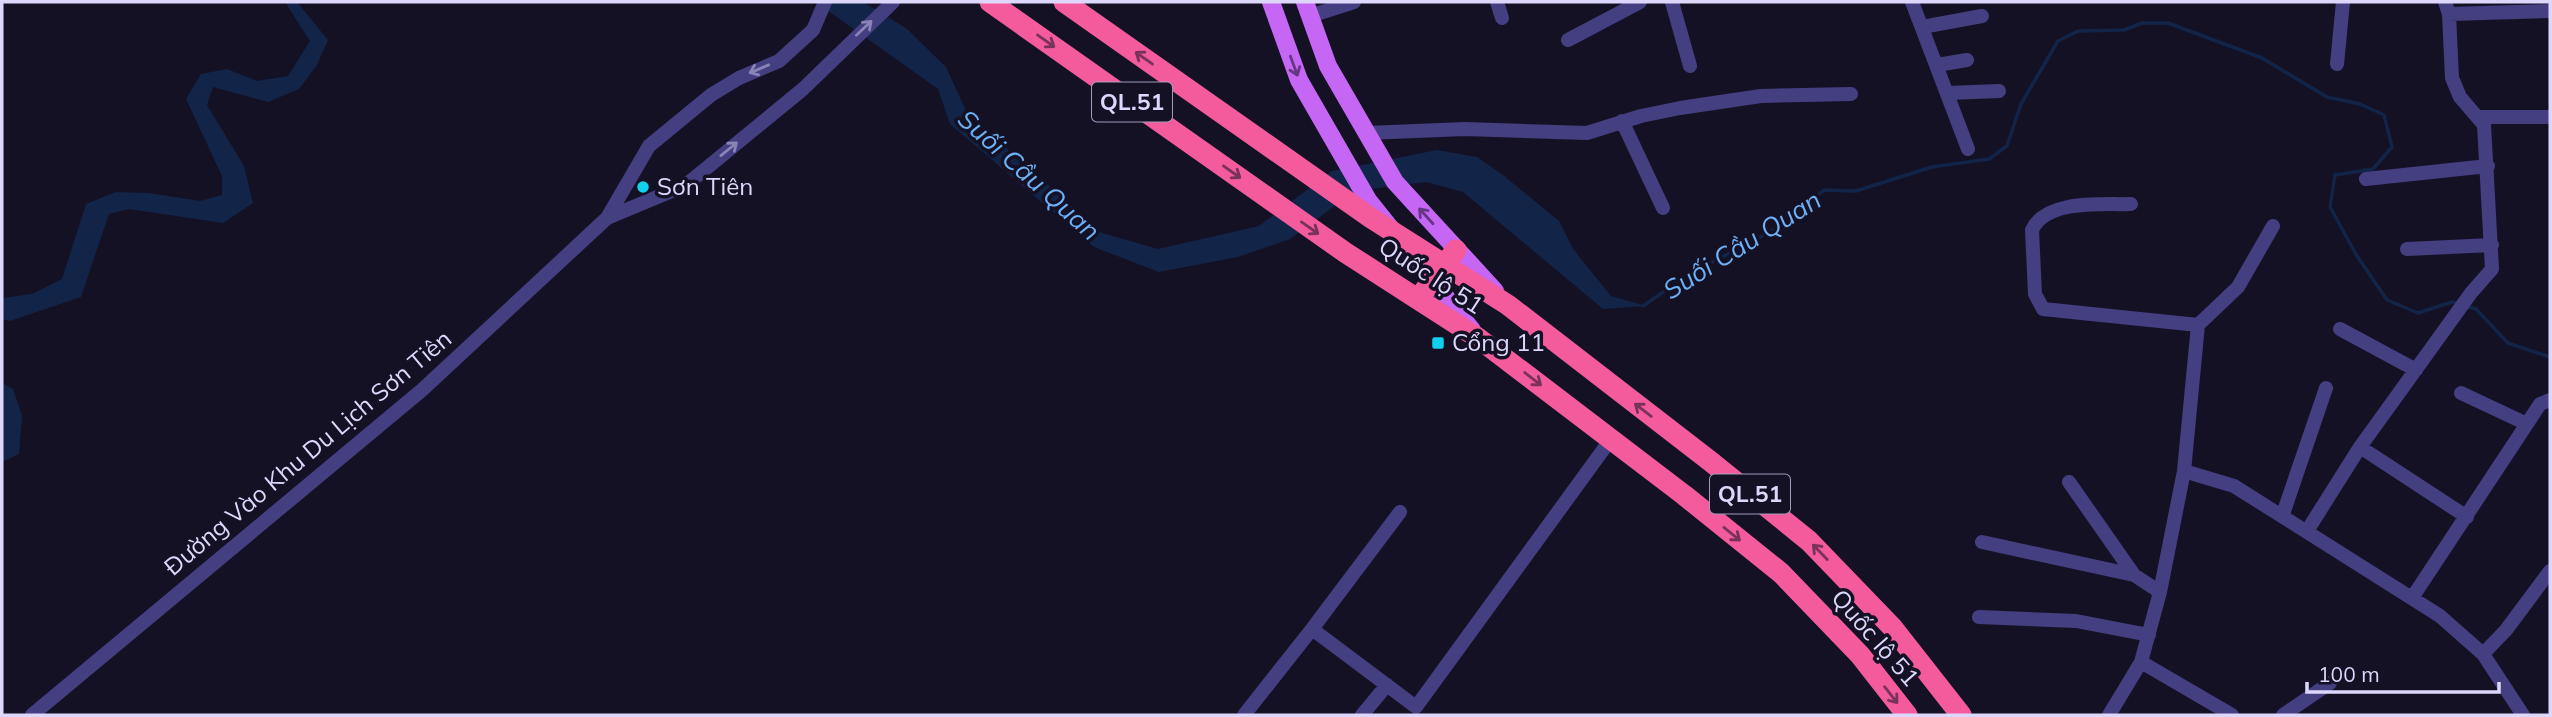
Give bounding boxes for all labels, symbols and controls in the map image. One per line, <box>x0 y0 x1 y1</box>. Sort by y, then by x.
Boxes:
one-way arrow <box>855 20 872 37</box>
one-way arrow <box>1036 34 1055 48</box>
one-way arrow <box>1135 51 1154 65</box>
one-way arrow <box>1288 55 1301 77</box>
one-way arrow <box>749 64 770 77</box>
road number: QL.51 <box>1092 82 1172 122</box>
water label: Suối Cầu Quan <box>951 102 1107 247</box>
one-way arrow <box>720 141 738 157</box>
one-way arrow <box>1222 165 1241 179</box>
place label: Sơn Tiên <box>657 171 753 201</box>
marker: Sơn Tiên <box>635 179 651 195</box>
water label: Suối Cầu Quan <box>1657 183 1827 306</box>
one-way arrow <box>1418 208 1434 226</box>
one-way arrow <box>1300 221 1319 235</box>
street label: Quốc lộ 51 <box>1374 230 1489 320</box>
street label: Đường Vào Khu Du Lịch Sơn Tiên <box>157 323 457 581</box>
place label: Cổng 11 <box>1452 327 1545 357</box>
marker: Cổng 11 <box>1430 335 1446 351</box>
one-way arrow <box>1523 372 1541 387</box>
one-way arrow <box>1635 402 1653 417</box>
road number: QL.51 <box>1710 474 1790 514</box>
one-way arrow <box>1722 526 1740 541</box>
one-way arrow <box>1812 544 1829 561</box>
street label: Quốc lộ 51 <box>1825 583 1926 692</box>
scale bar <box>2307 650 2500 694</box>
text: 100 m <box>2318 661 2380 687</box>
one-way arrow <box>1883 685 1898 704</box>

